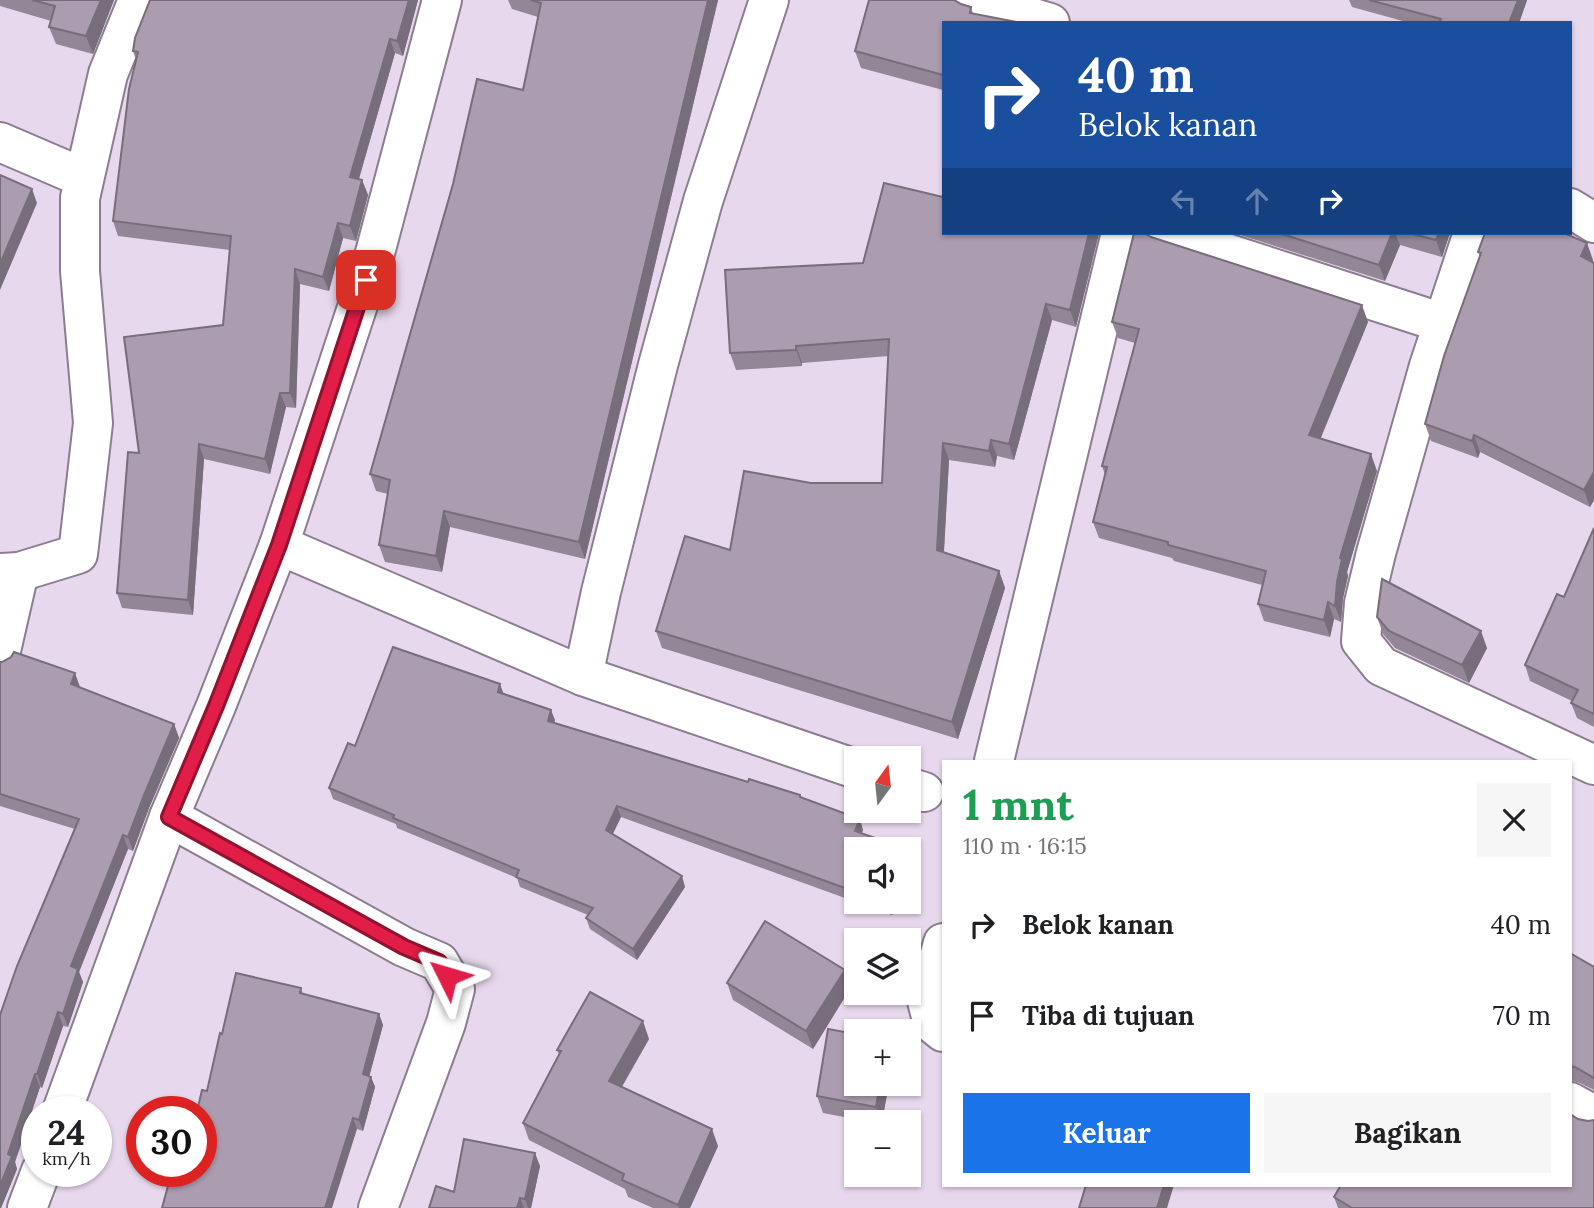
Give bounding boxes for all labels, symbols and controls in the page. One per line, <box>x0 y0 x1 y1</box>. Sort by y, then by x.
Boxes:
text: 40 m <box>1078 43 1194 105</box>
icon: right <box>963 49 1054 140</box>
text: Belok kanan <box>1078 104 1257 145</box>
icon: left <box>1165 182 1203 220</box>
icon: ahead <box>1238 182 1276 220</box>
icon: right <box>1311 182 1349 220</box>
pin <box>336 250 396 310</box>
icon: arrive <box>347 261 385 299</box>
north arrow <box>844 746 920 822</box>
map controls <box>844 746 921 1187</box>
text: 1 mnt <box>963 778 1074 832</box>
button: close <box>1477 783 1551 857</box>
text: 110 m · 16:15 <box>963 831 1087 860</box>
button: sound <box>844 837 921 914</box>
icon: right <box>963 906 1001 944</box>
text: Belok kanan <box>1022 908 1174 941</box>
text: 40 m <box>1491 908 1551 941</box>
button: layers <box>844 928 921 1005</box>
position arrow <box>410 939 484 1013</box>
icon: arrive <box>963 997 1001 1035</box>
text: Tiba di tujuan <box>1022 999 1194 1032</box>
text: 70 m <box>1493 999 1551 1032</box>
button: + <box>844 1019 921 1096</box>
button: Keluar <box>963 1093 1250 1173</box>
button: Bagikan <box>1264 1093 1551 1173</box>
speed limit sign: 30 <box>126 1096 217 1187</box>
text: 24 <box>48 1110 85 1155</box>
button: − <box>844 1110 921 1187</box>
text: km/h <box>42 1147 91 1170</box>

